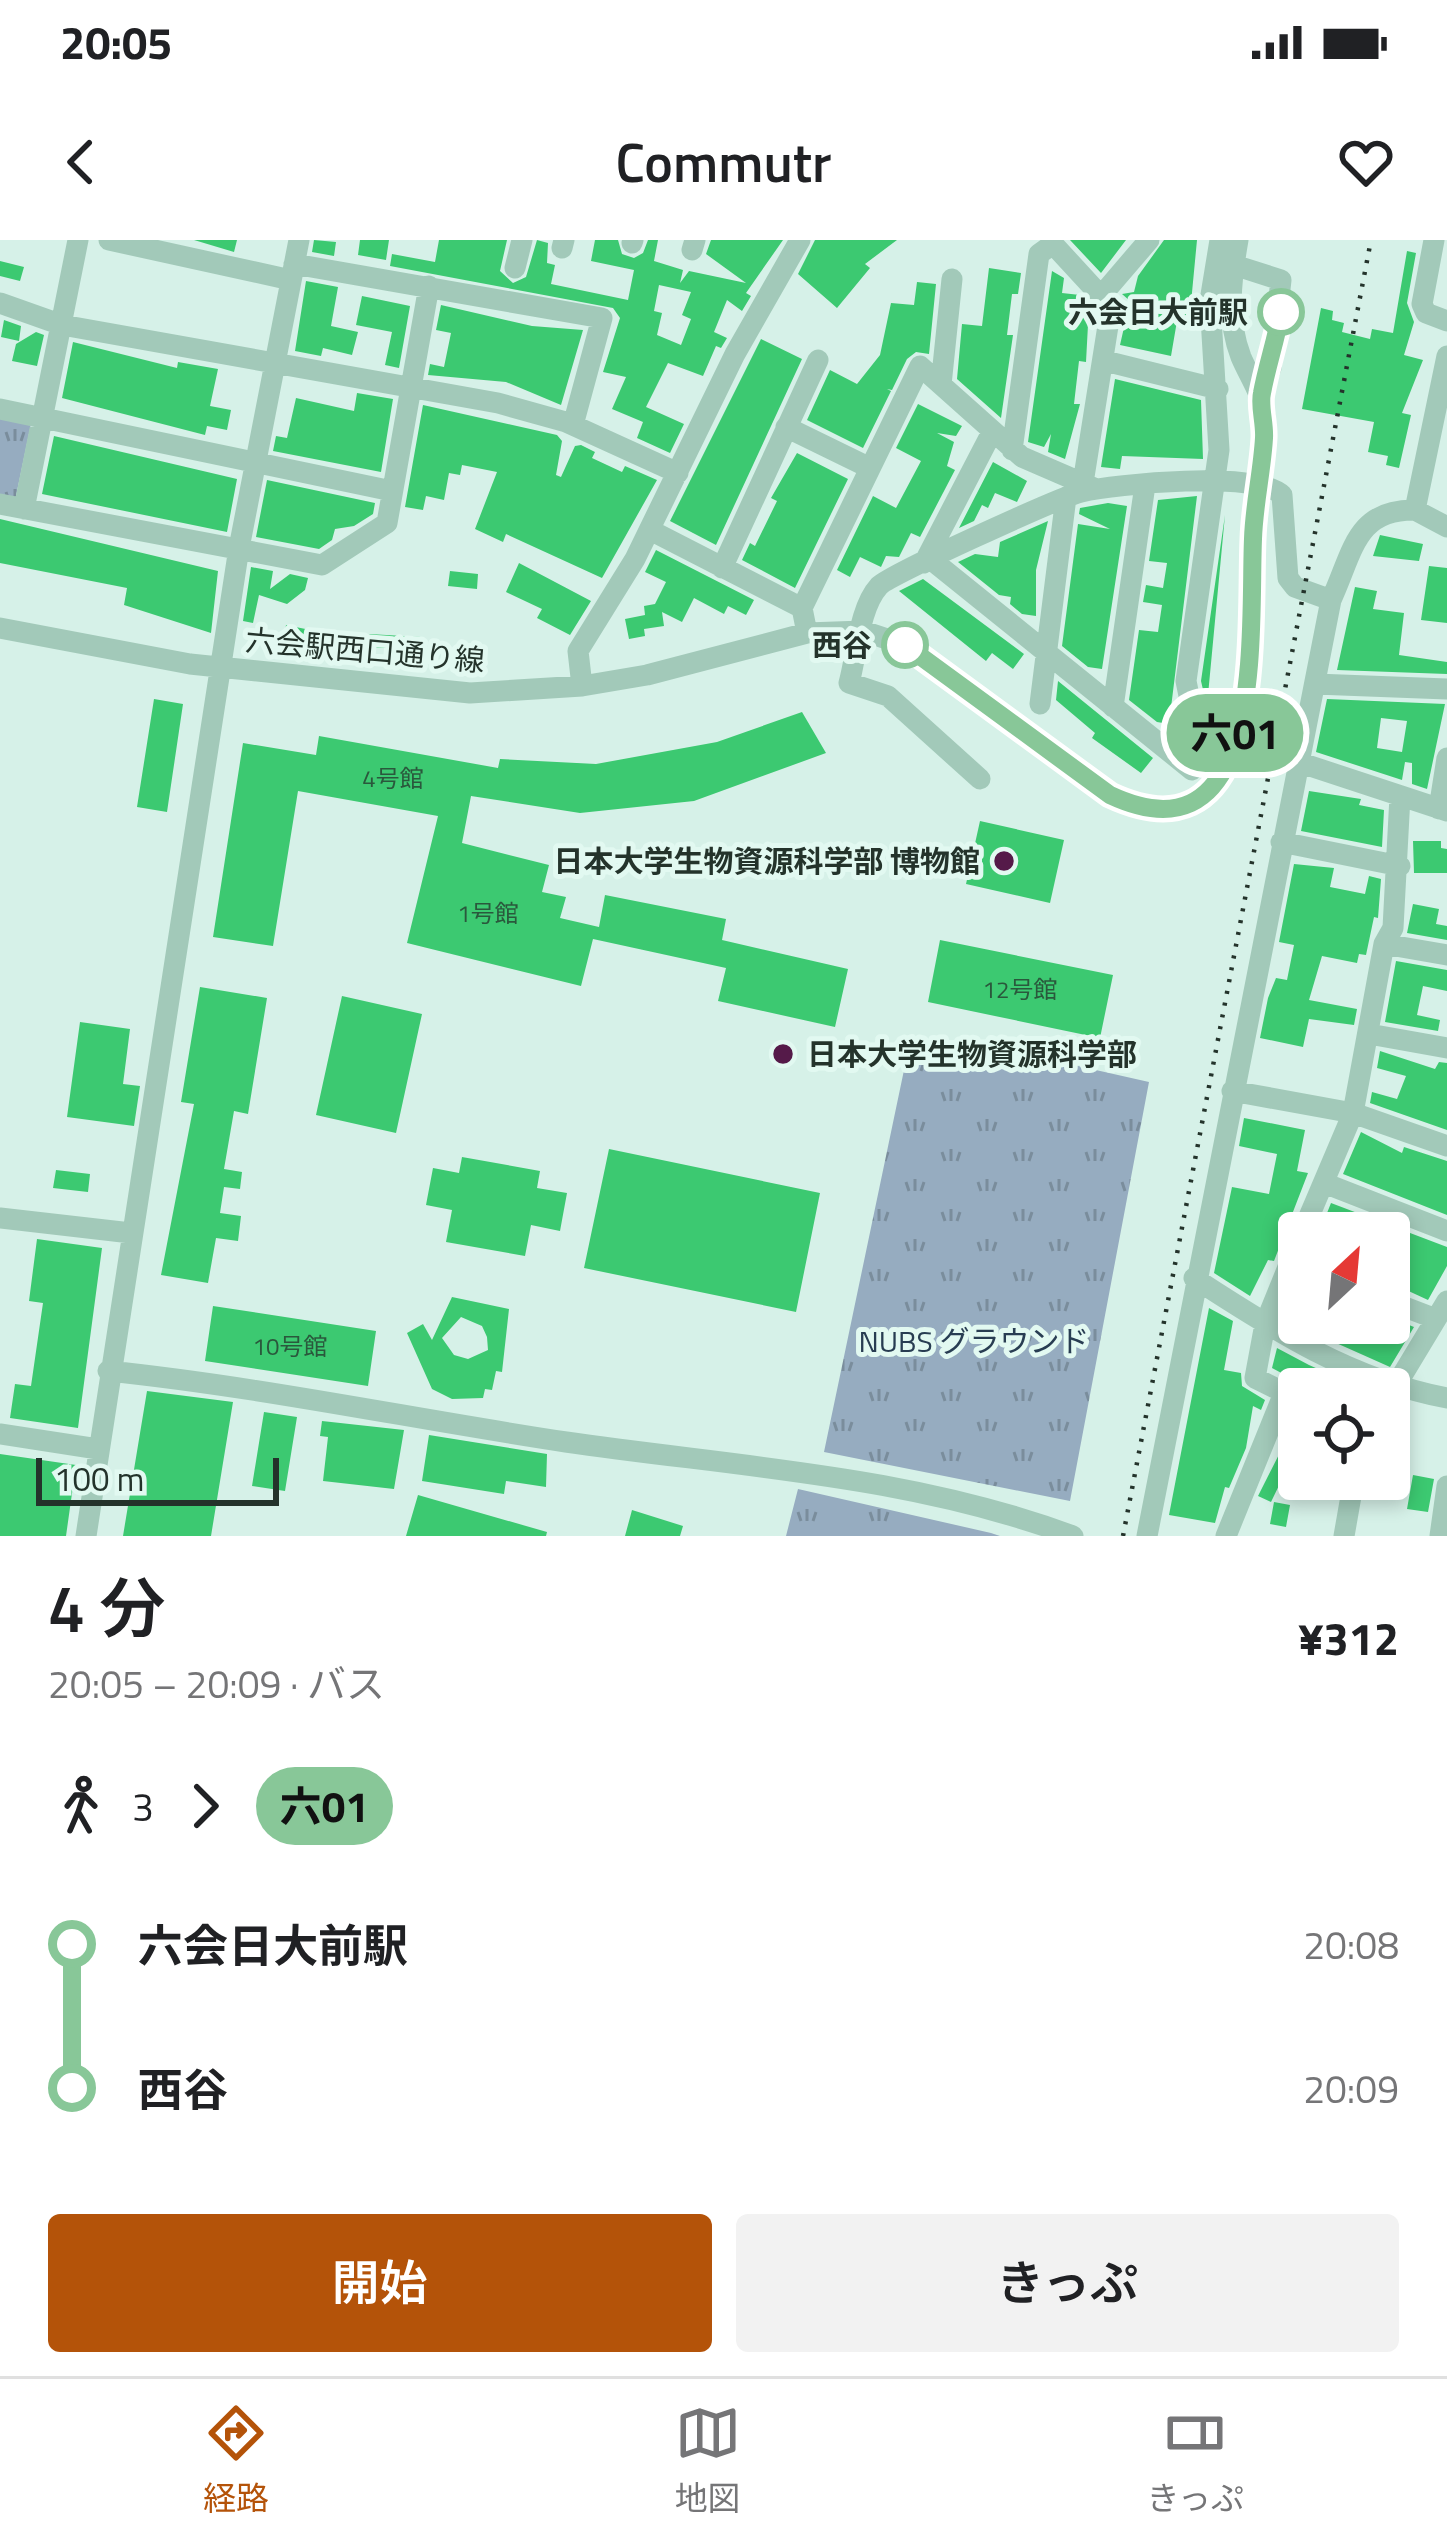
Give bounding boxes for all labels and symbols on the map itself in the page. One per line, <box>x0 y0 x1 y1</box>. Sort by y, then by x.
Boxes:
place label: 六会日大前駅 <box>1068 289 1248 335</box>
marker: 六会日大前駅 <box>1259 290 1303 334</box>
street label: 六会駅西口通り線 <box>243 617 487 683</box>
place label: 西谷 <box>812 622 872 668</box>
marker: 西谷 <box>883 623 927 667</box>
line badge: 六01 <box>1166 694 1304 772</box>
house number: 4号館 <box>362 760 424 796</box>
place label: 日本大学生物資源科学部 博物館 <box>553 838 980 884</box>
marker: 日本大学生物資源科学部 博物館 <box>991 848 1017 874</box>
house number: 1号館 <box>457 895 519 931</box>
house number: 12号館 <box>983 971 1057 1007</box>
place label: 日本大学生物資源科学部 <box>807 1031 1137 1077</box>
marker: 日本大学生物資源科学部 <box>770 1041 796 1067</box>
north arrow <box>1278 1212 1410 1344</box>
park label: NUBS グラウンド <box>859 1318 1089 1364</box>
house number: 10号館 <box>253 1328 327 1364</box>
scale bar <box>36 1452 279 1505</box>

